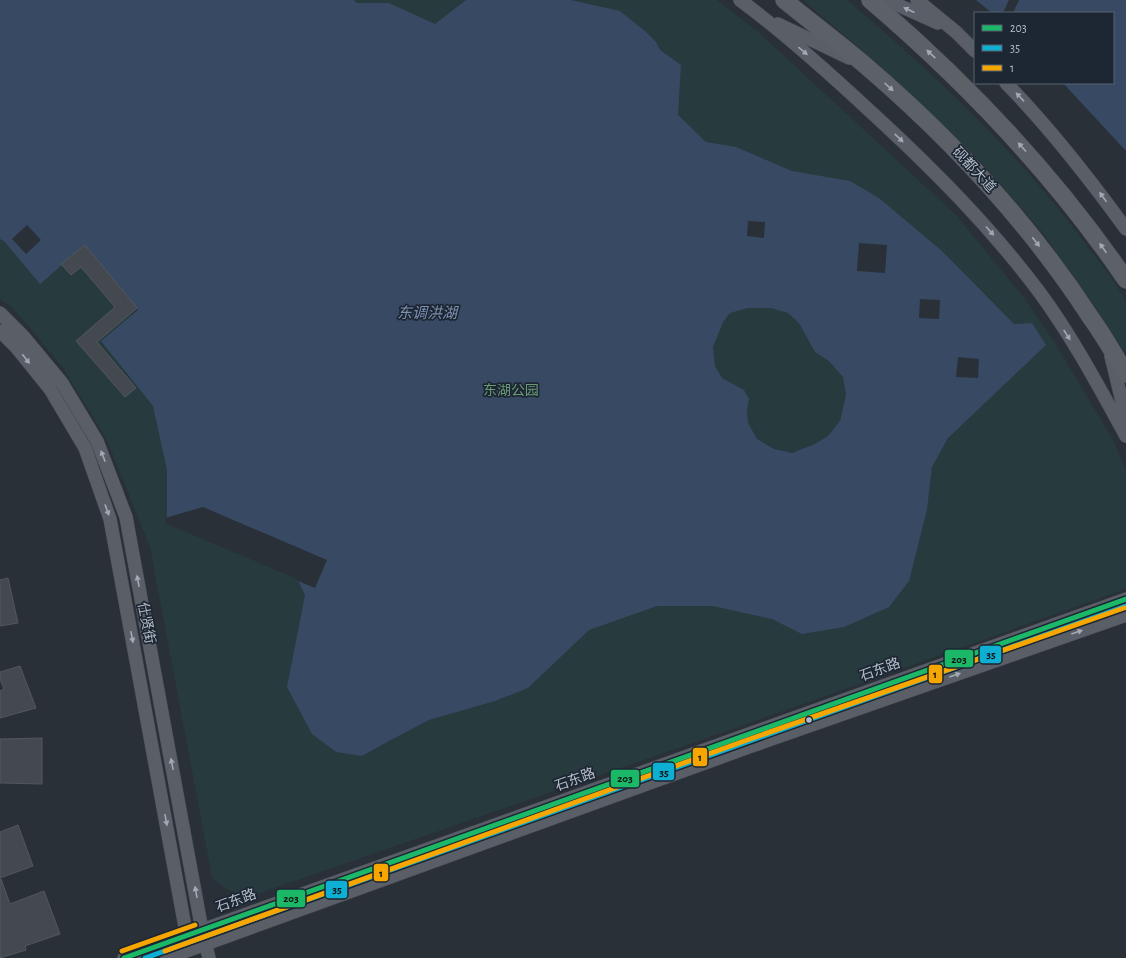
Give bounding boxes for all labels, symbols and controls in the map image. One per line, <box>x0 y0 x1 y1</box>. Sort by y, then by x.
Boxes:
one-way arrow <box>903 7 914 13</box>
legend <box>974 12 1114 84</box>
text: 203 <box>1010 22 1027 34</box>
text: 35 <box>1010 42 1020 54</box>
one-way arrow <box>798 46 808 55</box>
one-way arrow <box>926 49 936 59</box>
text: 1 <box>1010 62 1014 74</box>
one-way arrow <box>884 82 894 92</box>
one-way arrow <box>1015 92 1024 103</box>
one-way arrow <box>894 133 904 143</box>
one-way arrow <box>1017 142 1027 152</box>
street label: 砚都大道 <box>950 144 999 195</box>
one-way arrow <box>1099 192 1107 202</box>
one-way arrow <box>985 226 994 237</box>
one-way arrow <box>1032 237 1040 248</box>
one-way arrow <box>1100 243 1108 253</box>
water label: 东调洪湖 <box>397 305 459 321</box>
one-way arrow <box>1064 329 1071 341</box>
one-way arrow <box>22 354 30 365</box>
park label: 东湖公园 <box>483 383 539 398</box>
one-way arrow <box>99 450 105 462</box>
one-way arrow <box>104 504 110 516</box>
one-way arrow <box>135 575 141 587</box>
street label: 仕贤街 <box>135 601 159 645</box>
one-way arrow <box>1072 629 1084 635</box>
one-way arrow <box>130 631 136 643</box>
line badge: 35 <box>979 645 1002 664</box>
line badge: 203 <box>944 649 974 668</box>
text: 35 <box>986 649 996 660</box>
text: 203 <box>951 654 967 665</box>
street label: 石东路 <box>858 655 902 684</box>
line badge: 1 <box>928 664 943 684</box>
text: 1 <box>933 669 937 680</box>
one-way arrow <box>949 672 961 678</box>
unlabelled marker <box>804 715 814 725</box>
line badge: 1 <box>692 747 708 767</box>
text: 1 <box>698 752 702 763</box>
one-way arrow <box>169 758 175 770</box>
line badge: 35 <box>652 762 675 781</box>
street label: 石东路 <box>553 765 597 794</box>
text: 35 <box>659 767 669 778</box>
line badge: 203 <box>610 769 640 788</box>
text: 203 <box>617 773 633 784</box>
one-way arrow <box>164 814 170 826</box>
line badge: 1 <box>373 863 389 882</box>
text: 1 <box>379 868 383 879</box>
line badge: 35 <box>325 880 348 899</box>
text: 35 <box>332 884 342 895</box>
one-way arrow <box>193 886 199 898</box>
street label: 石东路 <box>214 886 258 915</box>
line badge: 203 <box>276 889 306 908</box>
text: 203 <box>283 893 299 904</box>

